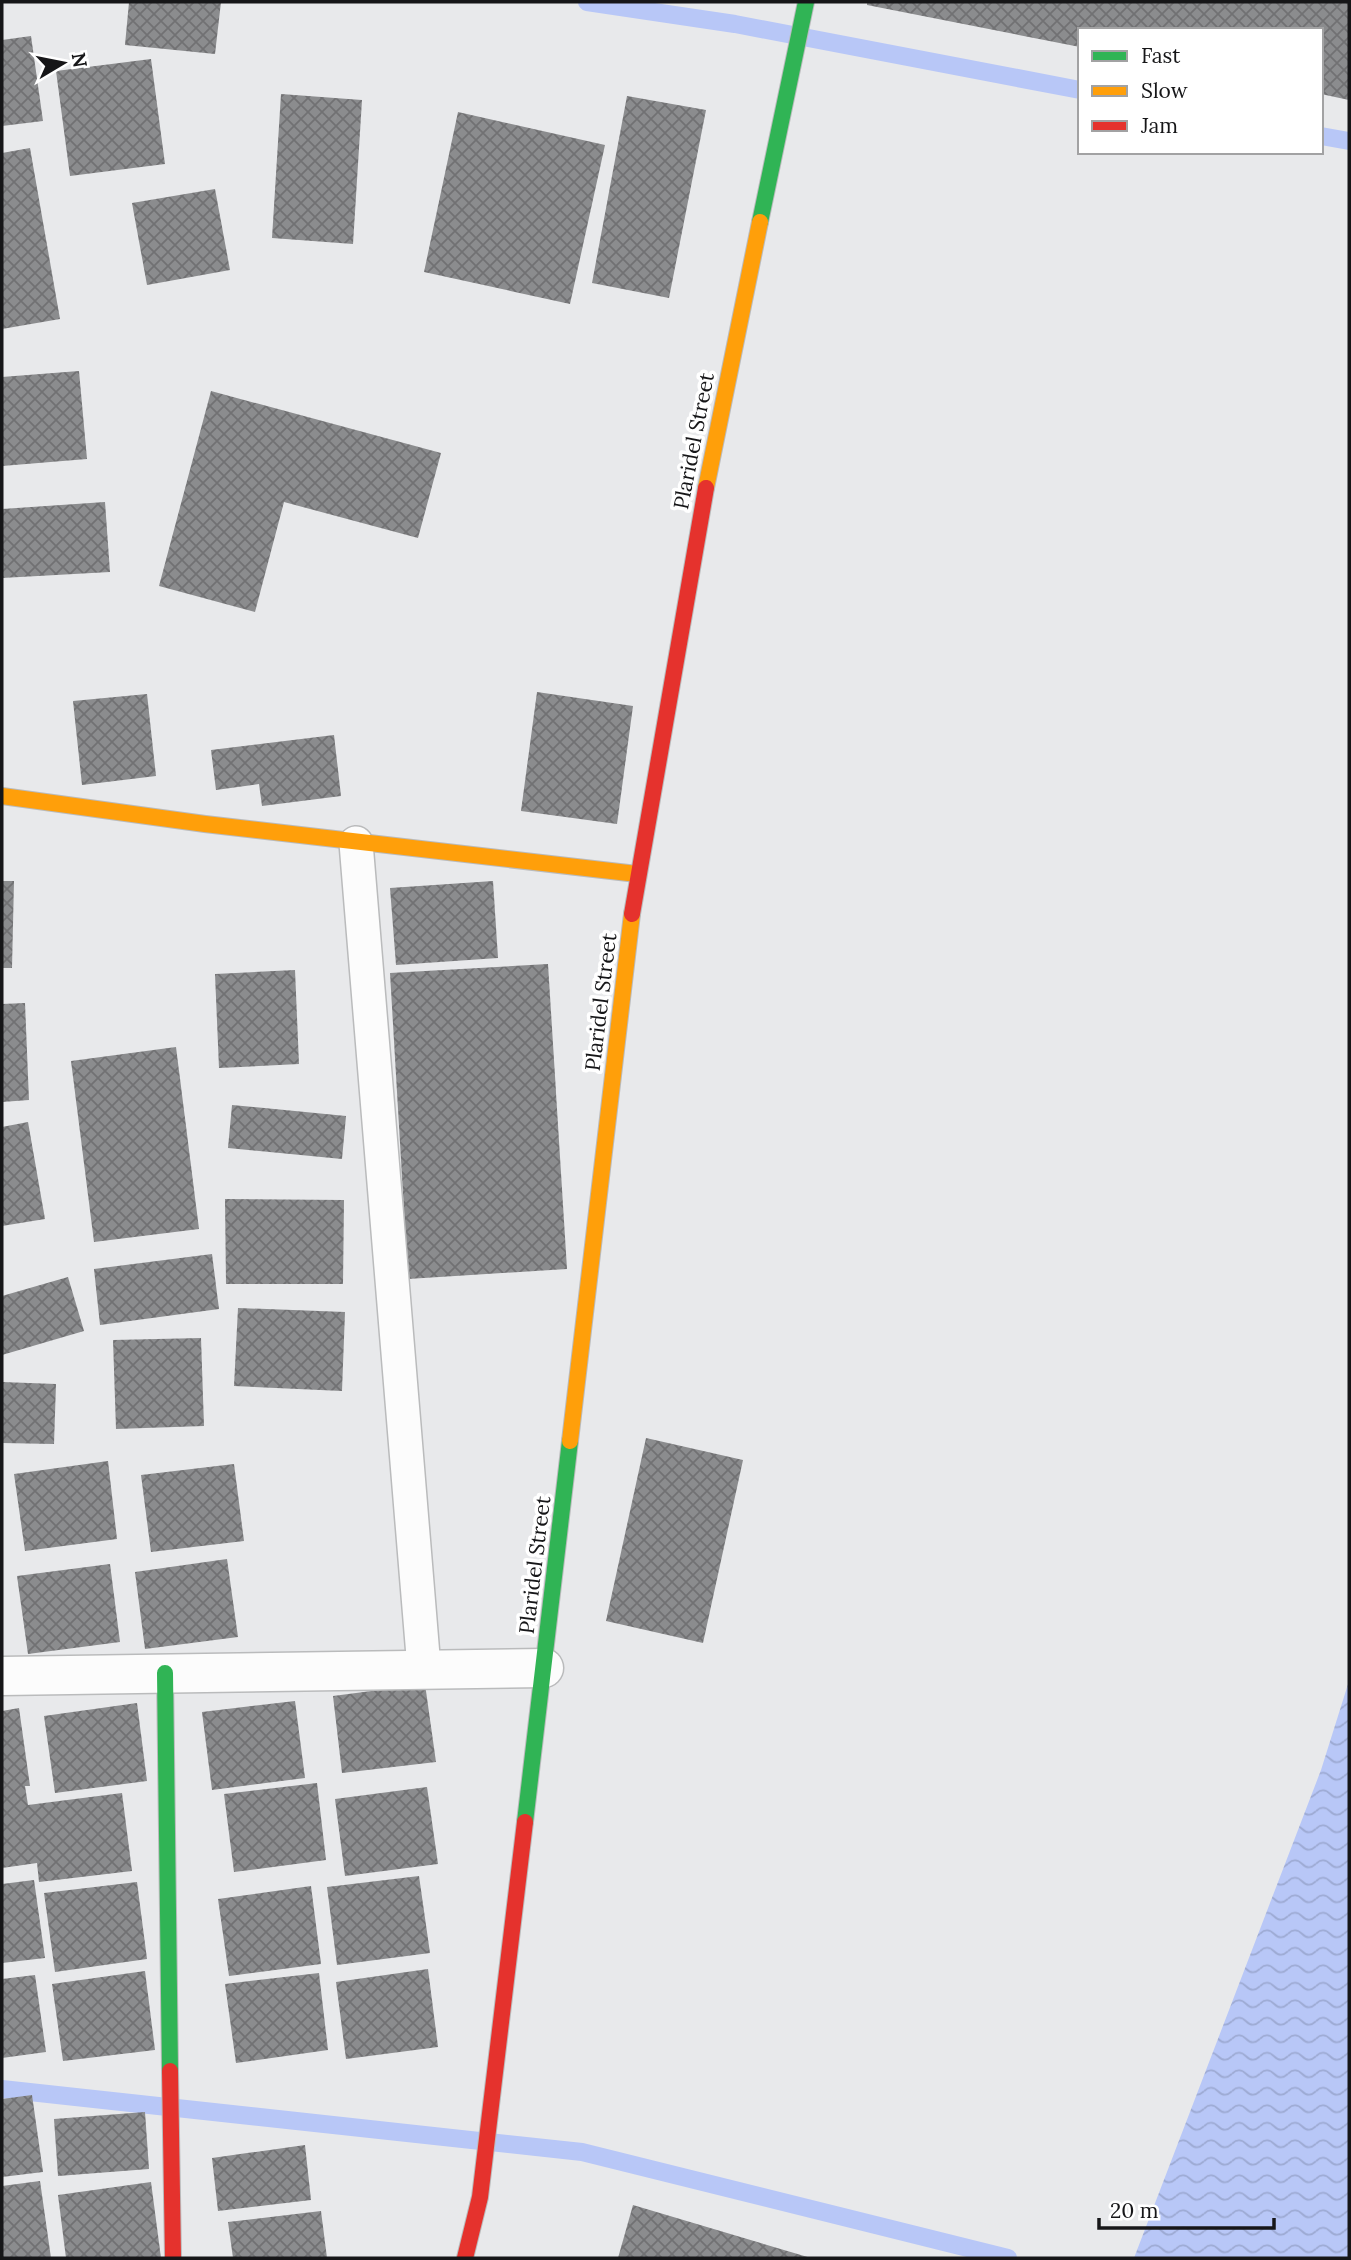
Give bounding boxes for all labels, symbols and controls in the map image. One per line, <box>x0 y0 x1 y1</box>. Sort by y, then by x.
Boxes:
north arrow <box>28 28 98 98</box>
legend <box>1078 28 1323 154</box>
text: Fast <box>1141 42 1181 69</box>
text: N <box>67 51 93 70</box>
text: Slow <box>1141 77 1188 104</box>
text: Jam <box>1140 112 1178 139</box>
street label: Plaridel Street <box>667 369 720 512</box>
street label: Plaridel Street <box>579 931 622 1072</box>
street label: Plaridel Street <box>513 1494 556 1635</box>
scale bar <box>1099 2186 1274 2230</box>
text: 20 m <box>1110 2197 1159 2224</box>

